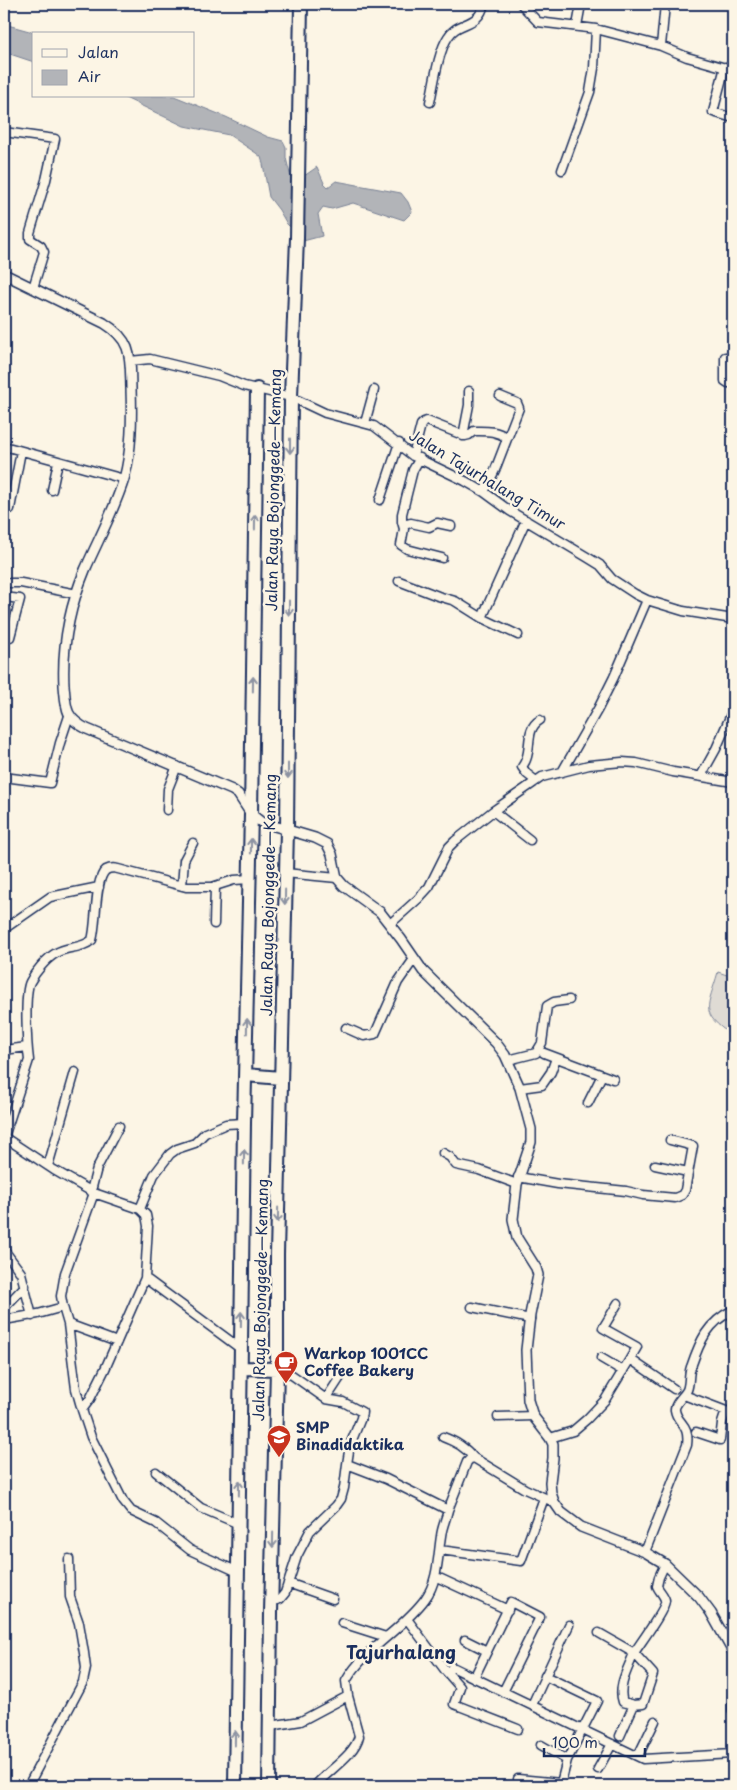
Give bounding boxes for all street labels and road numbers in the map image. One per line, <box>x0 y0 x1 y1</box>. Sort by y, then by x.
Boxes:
street label: Jalan Raya Bojonggede—Kemang <box>259 369 286 611</box>
street label: Jalan Tajurhalang Timur <box>405 423 570 535</box>
street label: Jalan Raya Bojonggede—Kemang <box>254 774 281 1016</box>
street label: Jalan Raya Bojonggede—Kemang <box>246 1179 273 1421</box>

